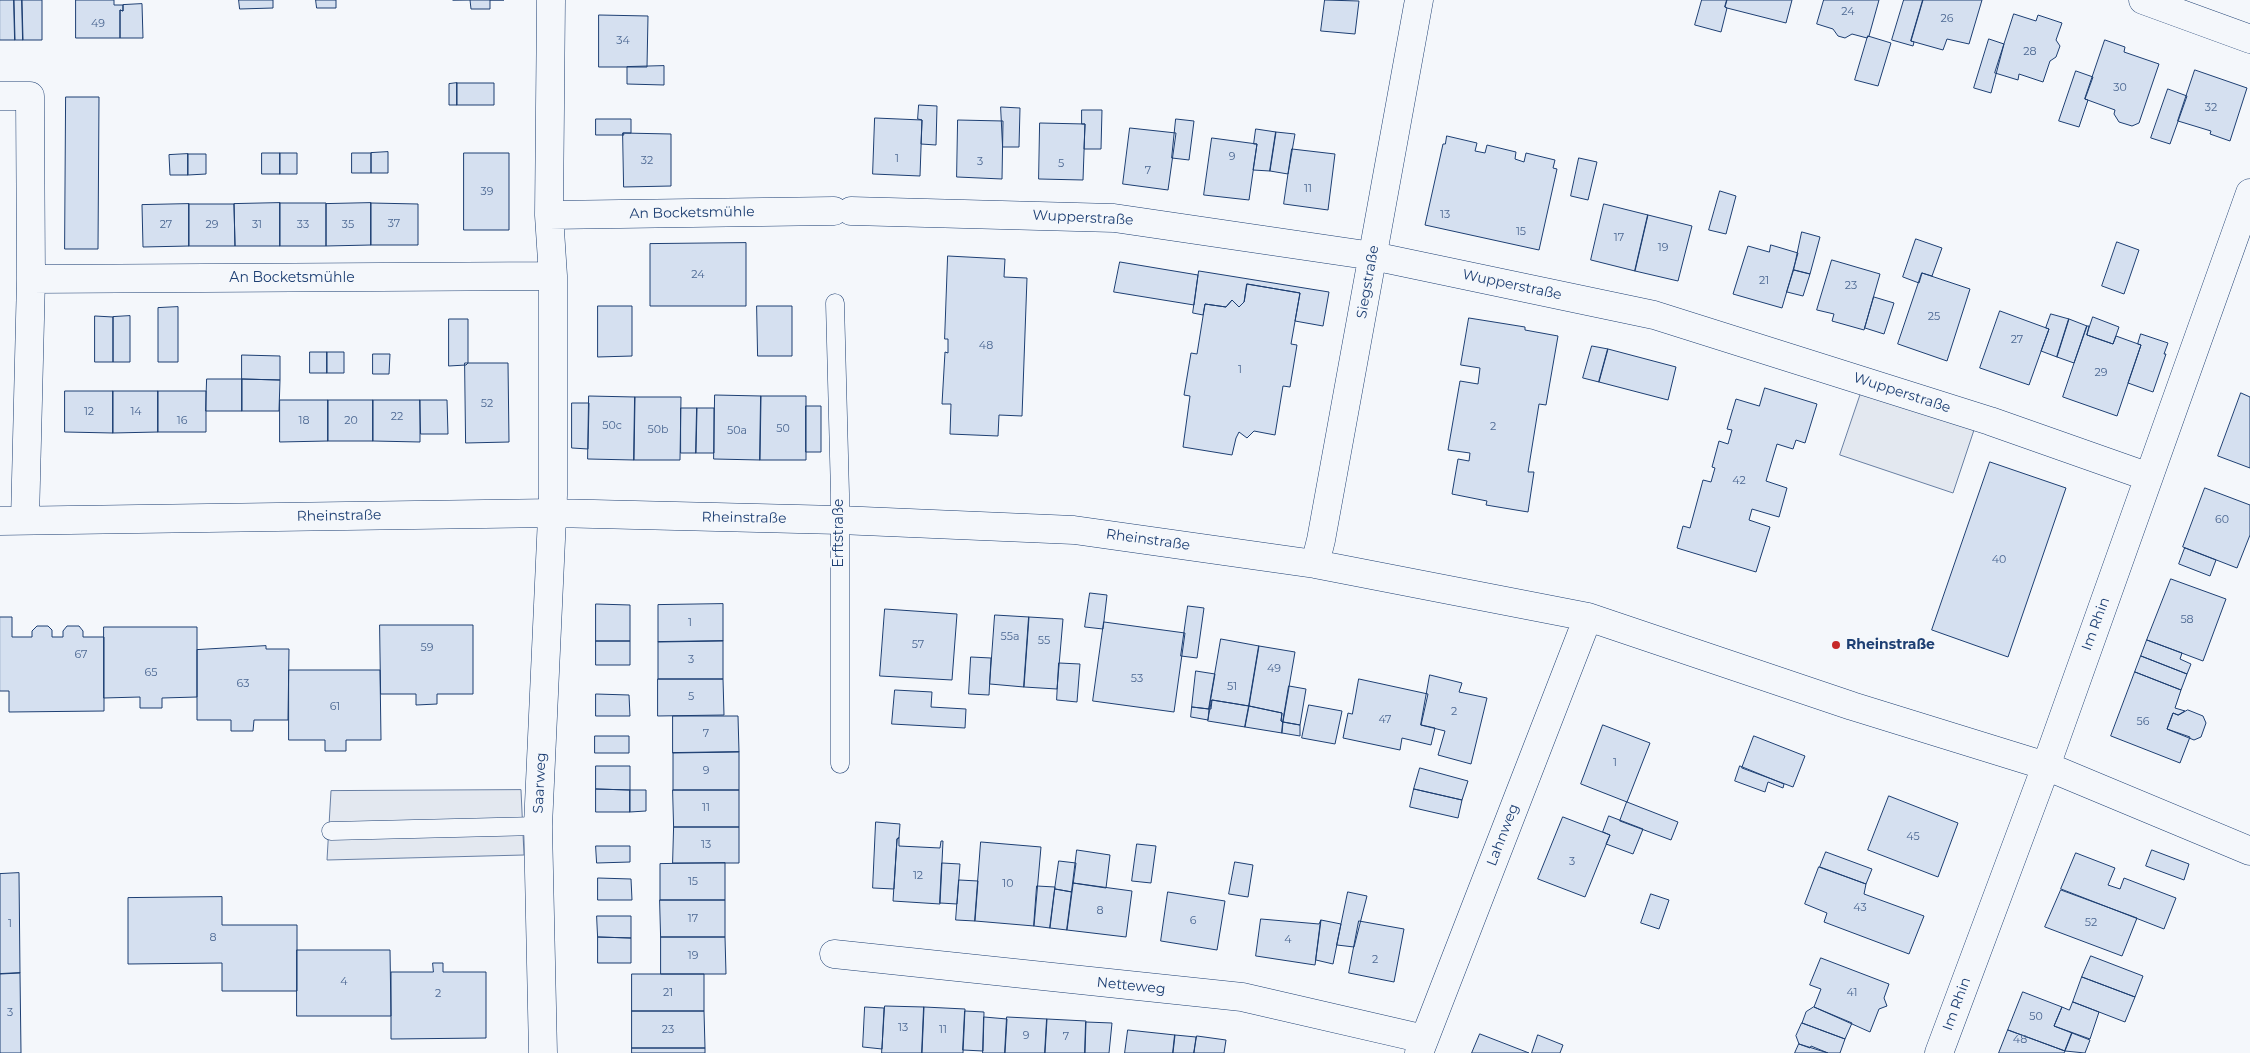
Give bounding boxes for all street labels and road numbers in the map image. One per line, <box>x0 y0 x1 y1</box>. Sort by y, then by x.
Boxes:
street label: An Bocketsmühle <box>629 204 755 222</box>
street label: Wupperstraße <box>1032 207 1134 229</box>
street label: Siegstraße <box>1353 244 1383 320</box>
street label: Wupperstraße <box>1461 266 1563 304</box>
street label: An Bocketsmühle <box>229 270 355 286</box>
street label: Wupperstraße <box>1851 369 1953 417</box>
street label: Erftstraße <box>831 498 847 568</box>
street label: Rheinstraße <box>296 507 382 525</box>
street label: Rheinstraße <box>701 509 787 527</box>
street label: Rheinstraße <box>1105 526 1191 554</box>
street label: Im Rhin <box>2079 595 2113 653</box>
street label: Saarweg <box>530 752 550 814</box>
street label: Lahnweg <box>1483 801 1523 869</box>
street label: Netteweg <box>1096 974 1166 998</box>
street label: Im Rhin <box>1940 975 1974 1033</box>

